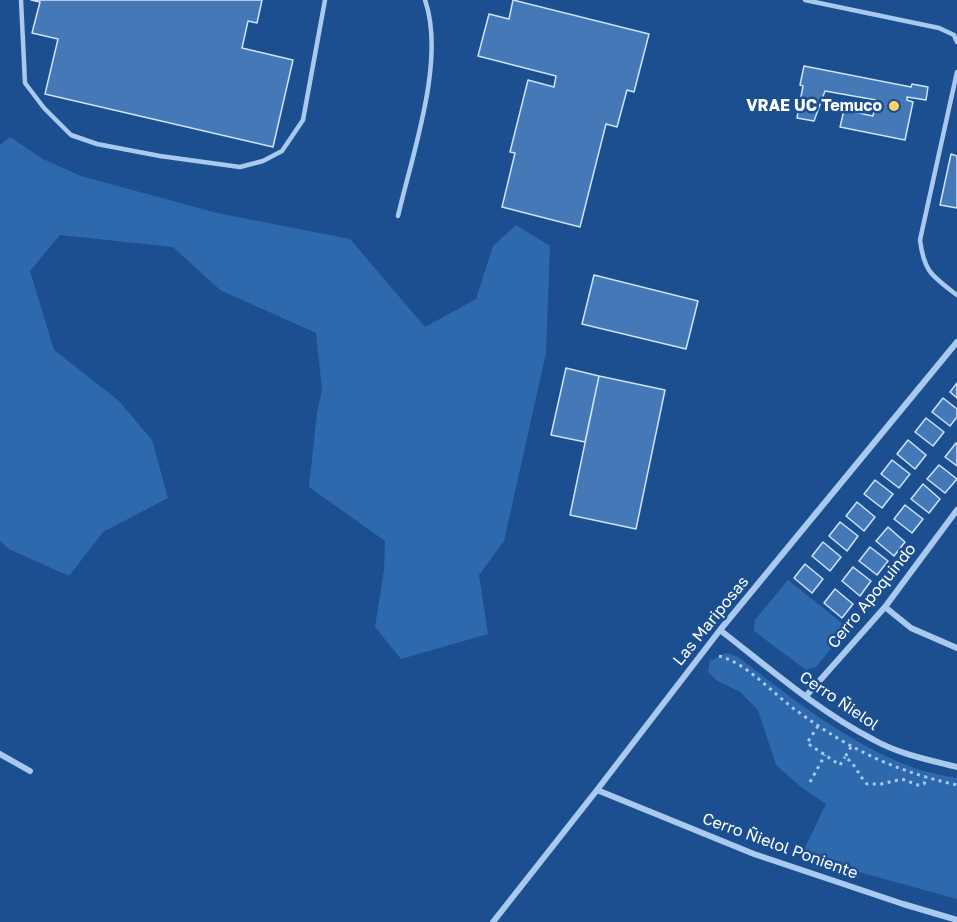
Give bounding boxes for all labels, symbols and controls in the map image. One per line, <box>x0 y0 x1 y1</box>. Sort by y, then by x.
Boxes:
place label: VRAE UC Temuco <box>746 96 882 116</box>
marker: VRAE UC Temuco <box>887 99 901 113</box>
street label: Cerro Apoquindo <box>824 540 920 652</box>
street label: Las Mariposas <box>669 572 753 670</box>
street label: Cerro Ñielol <box>796 667 882 735</box>
street label: Cerro Ñielol Poniente <box>700 809 860 883</box>

